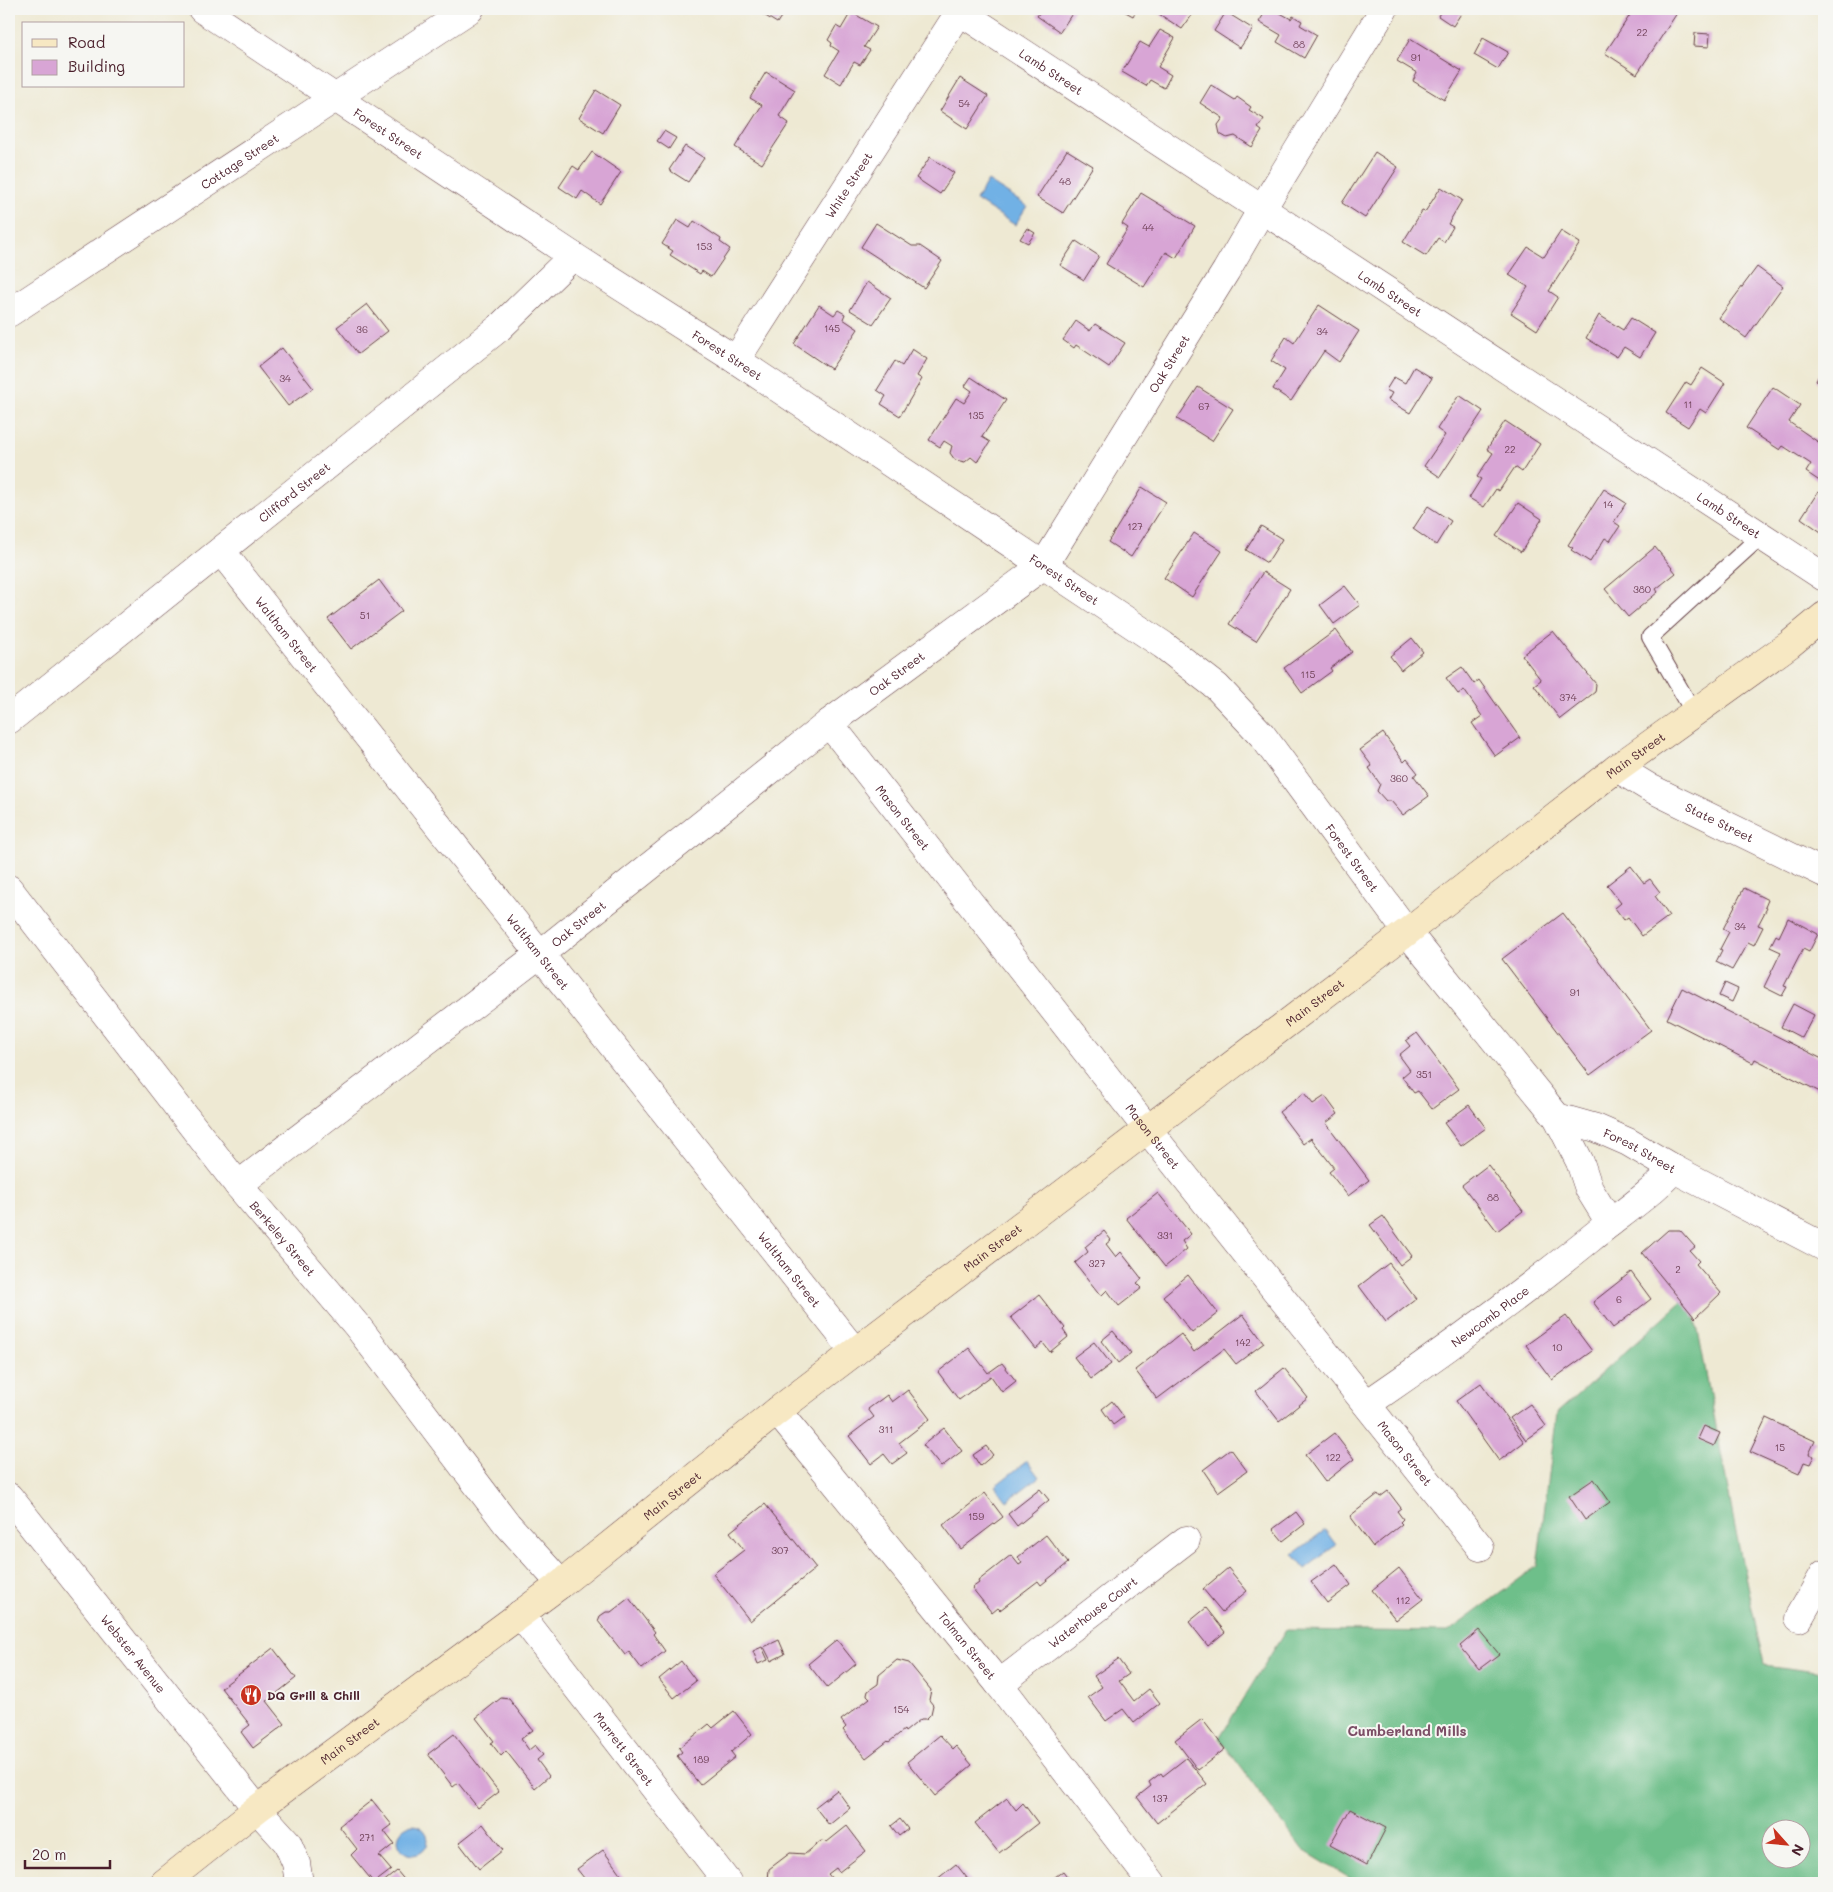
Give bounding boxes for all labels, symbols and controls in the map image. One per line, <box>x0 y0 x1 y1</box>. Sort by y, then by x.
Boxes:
legend <box>22 22 185 88</box>
house number: 22 <box>1636 25 1648 39</box>
text: Road <box>68 32 105 52</box>
house number: 88 <box>1293 37 1305 51</box>
street label: Lamb Street <box>1016 45 1086 98</box>
house number: 91 <box>1411 50 1421 64</box>
text: Building <box>68 56 125 76</box>
house number: 54 <box>958 96 970 110</box>
street label: Forest Street <box>351 104 426 162</box>
street label: Cottage Street <box>197 130 281 193</box>
street label: White Street <box>821 149 876 221</box>
house number: 48 <box>1059 174 1071 188</box>
house number: 44 <box>1142 220 1154 234</box>
house number: 153 <box>696 239 712 253</box>
street label: Lamb Street <box>1355 266 1425 320</box>
house number: 145 <box>824 321 840 335</box>
house number: 36 <box>356 322 368 336</box>
house number: 34 <box>1316 324 1328 338</box>
street label: Forest Street <box>689 326 766 383</box>
street label: Oak Street <box>1145 331 1193 396</box>
house number: 34 <box>279 371 291 385</box>
house number: 11 <box>1684 397 1692 411</box>
house number: 67 <box>1198 399 1210 413</box>
house number: 135 <box>968 408 984 422</box>
house number: 22 <box>1504 442 1516 456</box>
street label: Clifford Street <box>255 458 333 526</box>
street label: Lamb Street <box>1694 488 1764 542</box>
house number: 14 <box>1603 497 1613 511</box>
house number: 127 <box>1127 519 1143 533</box>
street label: Forest Street <box>1027 550 1102 608</box>
house number: 380 <box>1633 582 1651 596</box>
street label: Waltham Street <box>252 593 322 675</box>
house number: 51 <box>360 608 370 622</box>
street label: Oak Street <box>865 648 928 699</box>
house number: 115 <box>1301 667 1316 681</box>
house number: 374 <box>1559 690 1577 704</box>
street label: Main Street <box>1602 728 1668 782</box>
house number: 360 <box>1390 771 1408 785</box>
street label: Mason Street <box>872 782 934 853</box>
street label: State Street <box>1683 798 1756 845</box>
street label: Forest Street <box>1322 821 1383 895</box>
street label: Oak Street <box>548 897 609 950</box>
street label: Waltham Street <box>503 911 573 993</box>
house number: 34 <box>1734 919 1746 933</box>
street label: Main Street <box>1282 975 1347 1030</box>
house number: 91 <box>1570 985 1580 999</box>
house number: 351 <box>1416 1067 1432 1081</box>
street label: Mason Street <box>1122 1100 1184 1172</box>
street label: Forest Street <box>1601 1124 1679 1177</box>
house number: 88 <box>1487 1190 1499 1204</box>
street label: Berkeley Street <box>247 1197 319 1279</box>
street label: Main Street <box>960 1220 1025 1275</box>
street label: Waltham Street <box>755 1228 824 1310</box>
house number: 331 <box>1157 1228 1173 1242</box>
house number: 327 <box>1089 1256 1106 1270</box>
house number: 2 <box>1675 1262 1681 1276</box>
street label: Newcomb Place <box>1448 1282 1532 1350</box>
house number: 6 <box>1616 1292 1622 1306</box>
house number: 142 <box>1235 1335 1251 1349</box>
house number: 10 <box>1552 1340 1562 1354</box>
street label: Mason Street <box>1374 1417 1436 1489</box>
house number: 311 <box>879 1422 893 1436</box>
house number: 15 <box>1775 1440 1785 1454</box>
house number: 122 <box>1325 1450 1341 1464</box>
street label: Main Street <box>640 1467 704 1523</box>
house number: 159 <box>968 1509 984 1523</box>
house number: 307 <box>771 1543 789 1557</box>
street label: Waterhouse Court <box>1045 1573 1140 1651</box>
house number: 112 <box>1396 1593 1410 1607</box>
street label: Tolman Street <box>935 1608 1000 1682</box>
street label: Webster Avenue <box>97 1611 169 1696</box>
restaurant icon: DQ Grill & Chill <box>239 1683 263 1707</box>
place label: DQ Grill & Chill <box>267 1687 360 1703</box>
house number: 154 <box>893 1702 909 1716</box>
street label: Marrett Street <box>590 1708 658 1789</box>
street label: Main Street <box>317 1713 382 1768</box>
district label: Cumberland Mills <box>1347 1721 1467 1740</box>
house number: 189 <box>693 1752 709 1766</box>
house number: 137 <box>1152 1791 1168 1805</box>
north arrow <box>1760 1820 1810 1870</box>
house number: 271 <box>359 1830 375 1844</box>
scale bar <box>25 1837 110 1869</box>
text: N <box>1787 1841 1809 1859</box>
text: 20 m <box>32 1844 66 1864</box>

